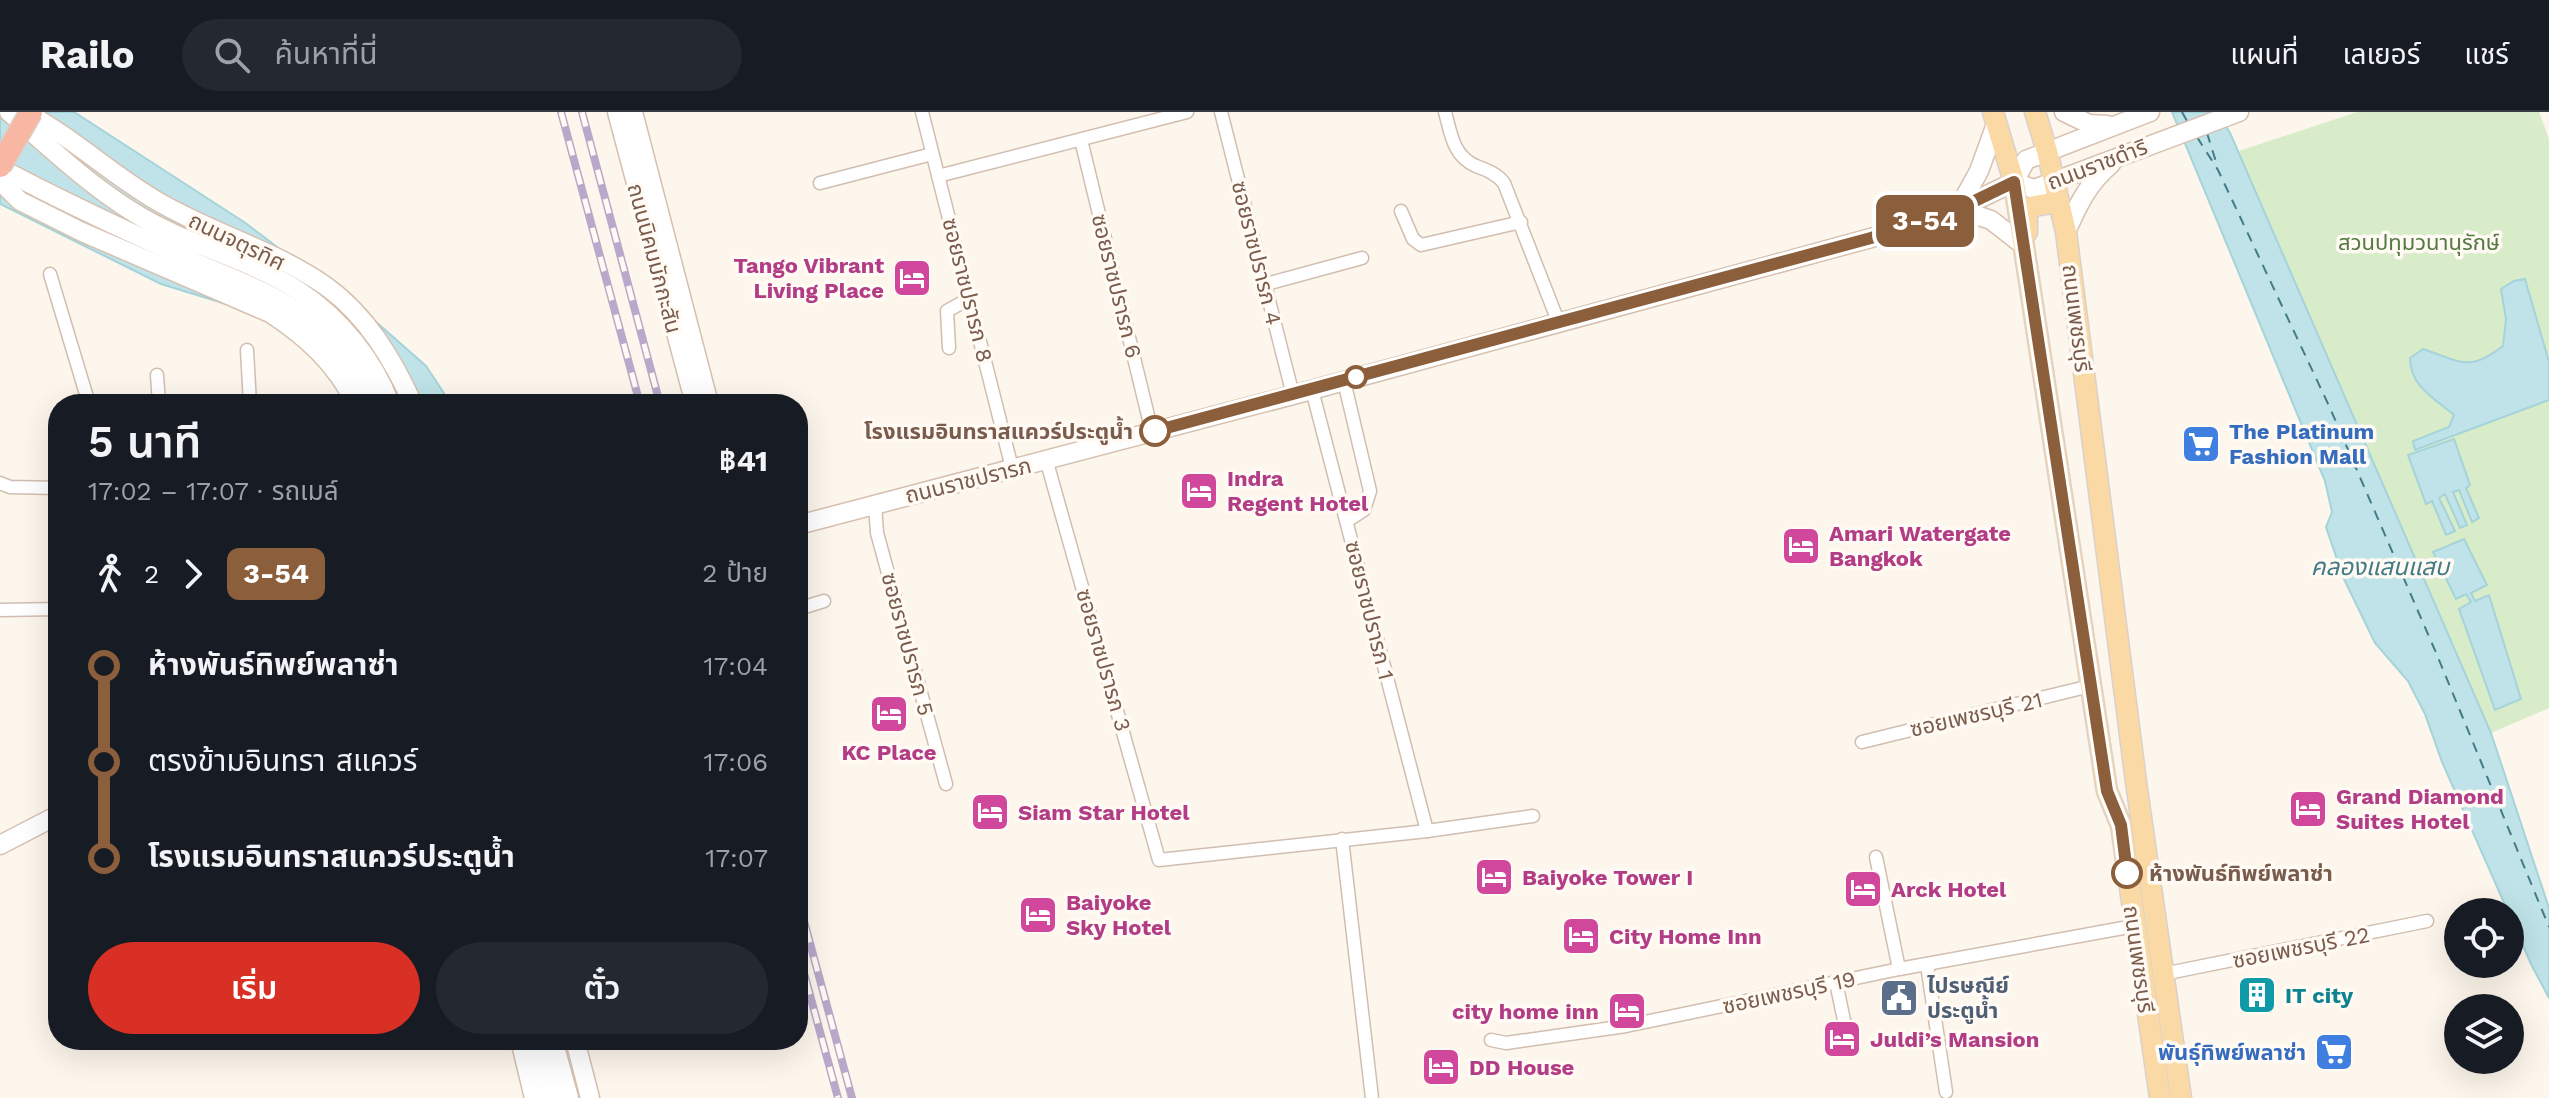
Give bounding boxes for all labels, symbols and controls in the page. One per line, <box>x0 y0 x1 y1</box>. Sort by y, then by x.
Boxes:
search box <box>182 19 742 91</box>
text: Railo <box>40 33 134 77</box>
icon: search <box>210 33 254 77</box>
text: ค้นหาที่นี่ <box>274 36 378 71</box>
text: แผนที่ <box>2230 38 2299 71</box>
text: เลเยอร์ <box>2343 38 2420 71</box>
text: แชร์ <box>2464 38 2509 71</box>
street label: ถนนราชดำริ <box>2044 134 2151 195</box>
street label: ซอยราชปรารภ 4 <box>1227 178 1287 328</box>
street label: ถนนนิคมมักกะสัน <box>622 180 687 336</box>
line badge: 3-54 <box>1869 195 1981 247</box>
text: 3-54 <box>1892 204 1958 237</box>
street label: ถนนจตุรทิศ <box>184 207 289 276</box>
street label: ซอยราชปรารภ 6 <box>1087 212 1146 361</box>
street label: ซอยราชปรารภ 8 <box>938 215 998 365</box>
park label: สวนปทุมวนานุรักษ์ <box>2338 230 2500 256</box>
place label: Tango Vibrant Living Place <box>734 253 884 303</box>
hotel icon: Tango Vibrant Living Place <box>891 257 933 299</box>
street label: ถนนเพชรบุรี <box>2056 263 2096 374</box>
unlabelled marker <box>1345 366 1367 388</box>
text: 5 นาที <box>88 416 201 468</box>
place label: โรงแรมอินทราสแควร์ประตูน้ำ <box>864 416 1133 445</box>
marker: โรงแรมอินทราสแควร์ประตูน้ำ <box>1140 416 1170 446</box>
place label: The Platinum Fashion Mall <box>2229 419 2374 469</box>
supermarket icon: The Platinum Fashion Mall <box>2180 423 2222 465</box>
text: ฿41 <box>719 443 768 478</box>
street label: ถนนราชปรารภ <box>903 453 1034 508</box>
place label: Indra Regent Hotel <box>1227 466 1369 516</box>
hotel icon: Indra Regent Hotel <box>1178 470 1220 512</box>
text: 17:02 – 17:07 · รถเมล์ <box>88 476 339 506</box>
place label: Amari Watergate Bangkok <box>1829 521 2011 571</box>
hotel icon: Amari Watergate Bangkok <box>1780 525 1822 567</box>
street label: ซอยราชปรารภ 1 <box>1340 538 1399 682</box>
icon: walk <box>88 552 132 596</box>
icon: forward <box>171 552 215 596</box>
water label: คลองแสนแสบ <box>2311 553 2451 581</box>
text: 3-54 <box>243 557 309 590</box>
text: 2 ป้าย <box>702 558 768 588</box>
text: 2 <box>144 559 159 589</box>
street label: ซอยราชปรารภ 5 <box>876 570 939 718</box>
street label: ซอยราชปรารภ 3 <box>1071 586 1136 734</box>
text: ห้างพันธ์ทิพย์พลาซ่า <box>148 647 399 682</box>
text: 17:04 <box>704 651 768 681</box>
street label: ซอยเพชรบุรี 21 <box>1908 687 2045 743</box>
hotel icon: KC Place <box>868 693 910 735</box>
place label: KC Place <box>841 740 937 765</box>
text: ตรงข้ามอินทรา สแควร์ <box>148 743 418 778</box>
text: 17:06 <box>704 747 768 777</box>
place label: Grand Diamond Suites Hotel <box>2336 784 2504 834</box>
hotel icon: Grand Diamond Suites Hotel <box>2287 788 2329 830</box>
hotel icon: Siam Star Hotel <box>969 791 1011 833</box>
place label: Siam Star Hotel <box>1018 800 1190 825</box>
text: โรงแรมอินทราสแควร์ประตูน้ำ <box>148 839 515 874</box>
text: 17:07 <box>705 843 768 873</box>
hotel icon: Baiyoke Tower I <box>1473 856 1515 898</box>
marker: ห้างพันธ์ทิพย์พลาซ่า <box>2112 858 2142 888</box>
place label: ห้างพันธ์ทิพย์พลาซ่า <box>2149 861 2333 886</box>
place label: Baiyoke Tower I <box>1522 865 1693 890</box>
hotel icon: Arck Hotel <box>1842 868 1884 910</box>
place label: Arck Hotel <box>1891 877 2007 902</box>
place label: Baiyoke Sky Hotel <box>1066 890 1172 940</box>
hotel icon: Baiyoke Sky Hotel <box>1017 894 1059 936</box>
map controls <box>2444 898 2524 1074</box>
button: locate <box>2444 898 2524 978</box>
street label: ถนนเพชรบุรี <box>2118 904 2158 1015</box>
hotel icon: City Home Inn <box>1560 915 1602 957</box>
street label: ซอยเพชรบุรี 22 <box>2230 922 2372 974</box>
place label: City Home Inn <box>1609 924 1762 949</box>
button: เริ่ม <box>88 942 420 1034</box>
button: ตั๋ว <box>436 942 768 1034</box>
street label: ซอยเพชรบุรี 19 <box>1720 966 1858 1020</box>
place label: ไปรษณีย์ ประตูน้ำ <box>1927 973 2009 1024</box>
building icon: IT city <box>2236 974 2278 1016</box>
public building icon: ไปรษณีย์ ประตูน้ำ <box>1878 977 1920 1019</box>
place label: IT city <box>2285 983 2354 1008</box>
hotel icon: city home inn <box>1606 990 1648 1032</box>
button: layers <box>2444 994 2524 1074</box>
place label: city home inn <box>1452 999 1599 1024</box>
hotel icon: Juldi’s Mansion <box>1821 1018 1863 1060</box>
place label: Juldi’s Mansion <box>1870 1027 2039 1052</box>
supermarket icon: พันธุ์ทิพย์พลาซ่า <box>2313 1031 2355 1073</box>
place label: พันธุ์ทิพย์พลาซ่า <box>2158 1040 2306 1066</box>
hotel icon: DD House <box>1420 1046 1462 1088</box>
place label: DD House <box>1469 1055 1574 1080</box>

